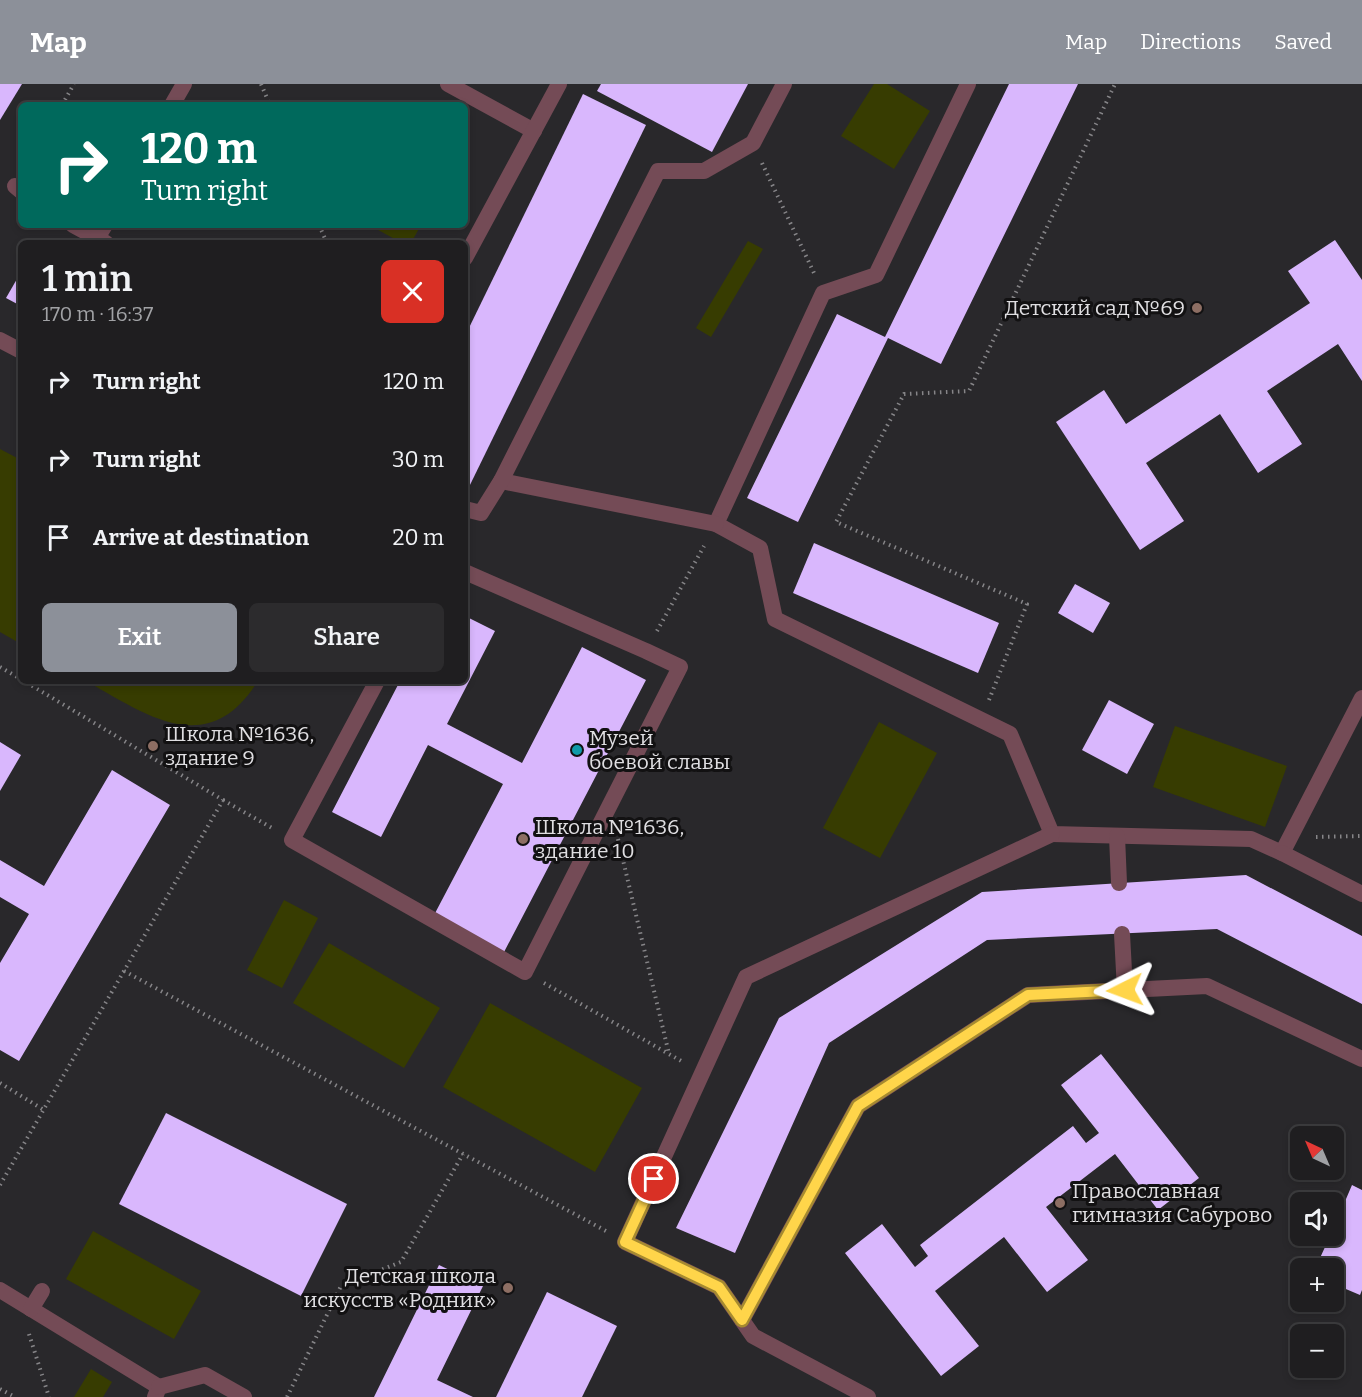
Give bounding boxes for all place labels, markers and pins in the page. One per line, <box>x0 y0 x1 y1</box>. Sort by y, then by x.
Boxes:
place label: Детский сад №69 <box>1005 295 1185 321</box>
marker: Детский сад №69 <box>1190 301 1204 315</box>
place label: Школа №1636, здание 9 <box>165 721 314 771</box>
place label: Музей боевой славы <box>589 725 730 775</box>
marker: Школа №1636, здание 9 <box>146 739 160 753</box>
marker: Музей боевой славы <box>570 743 584 757</box>
place label: Школа №1636, здание 10 <box>535 814 684 864</box>
marker: Школа №1636, здание 10 <box>516 832 530 846</box>
pin <box>628 1153 679 1204</box>
place label: Православная гимназия Сабурово <box>1072 1178 1272 1228</box>
marker: Православная гимназия Сабурово <box>1053 1196 1067 1210</box>
place label: Детская школа искусств «Родник» <box>303 1263 496 1313</box>
marker: Детская школа искусств «Родник» <box>501 1281 515 1295</box>

